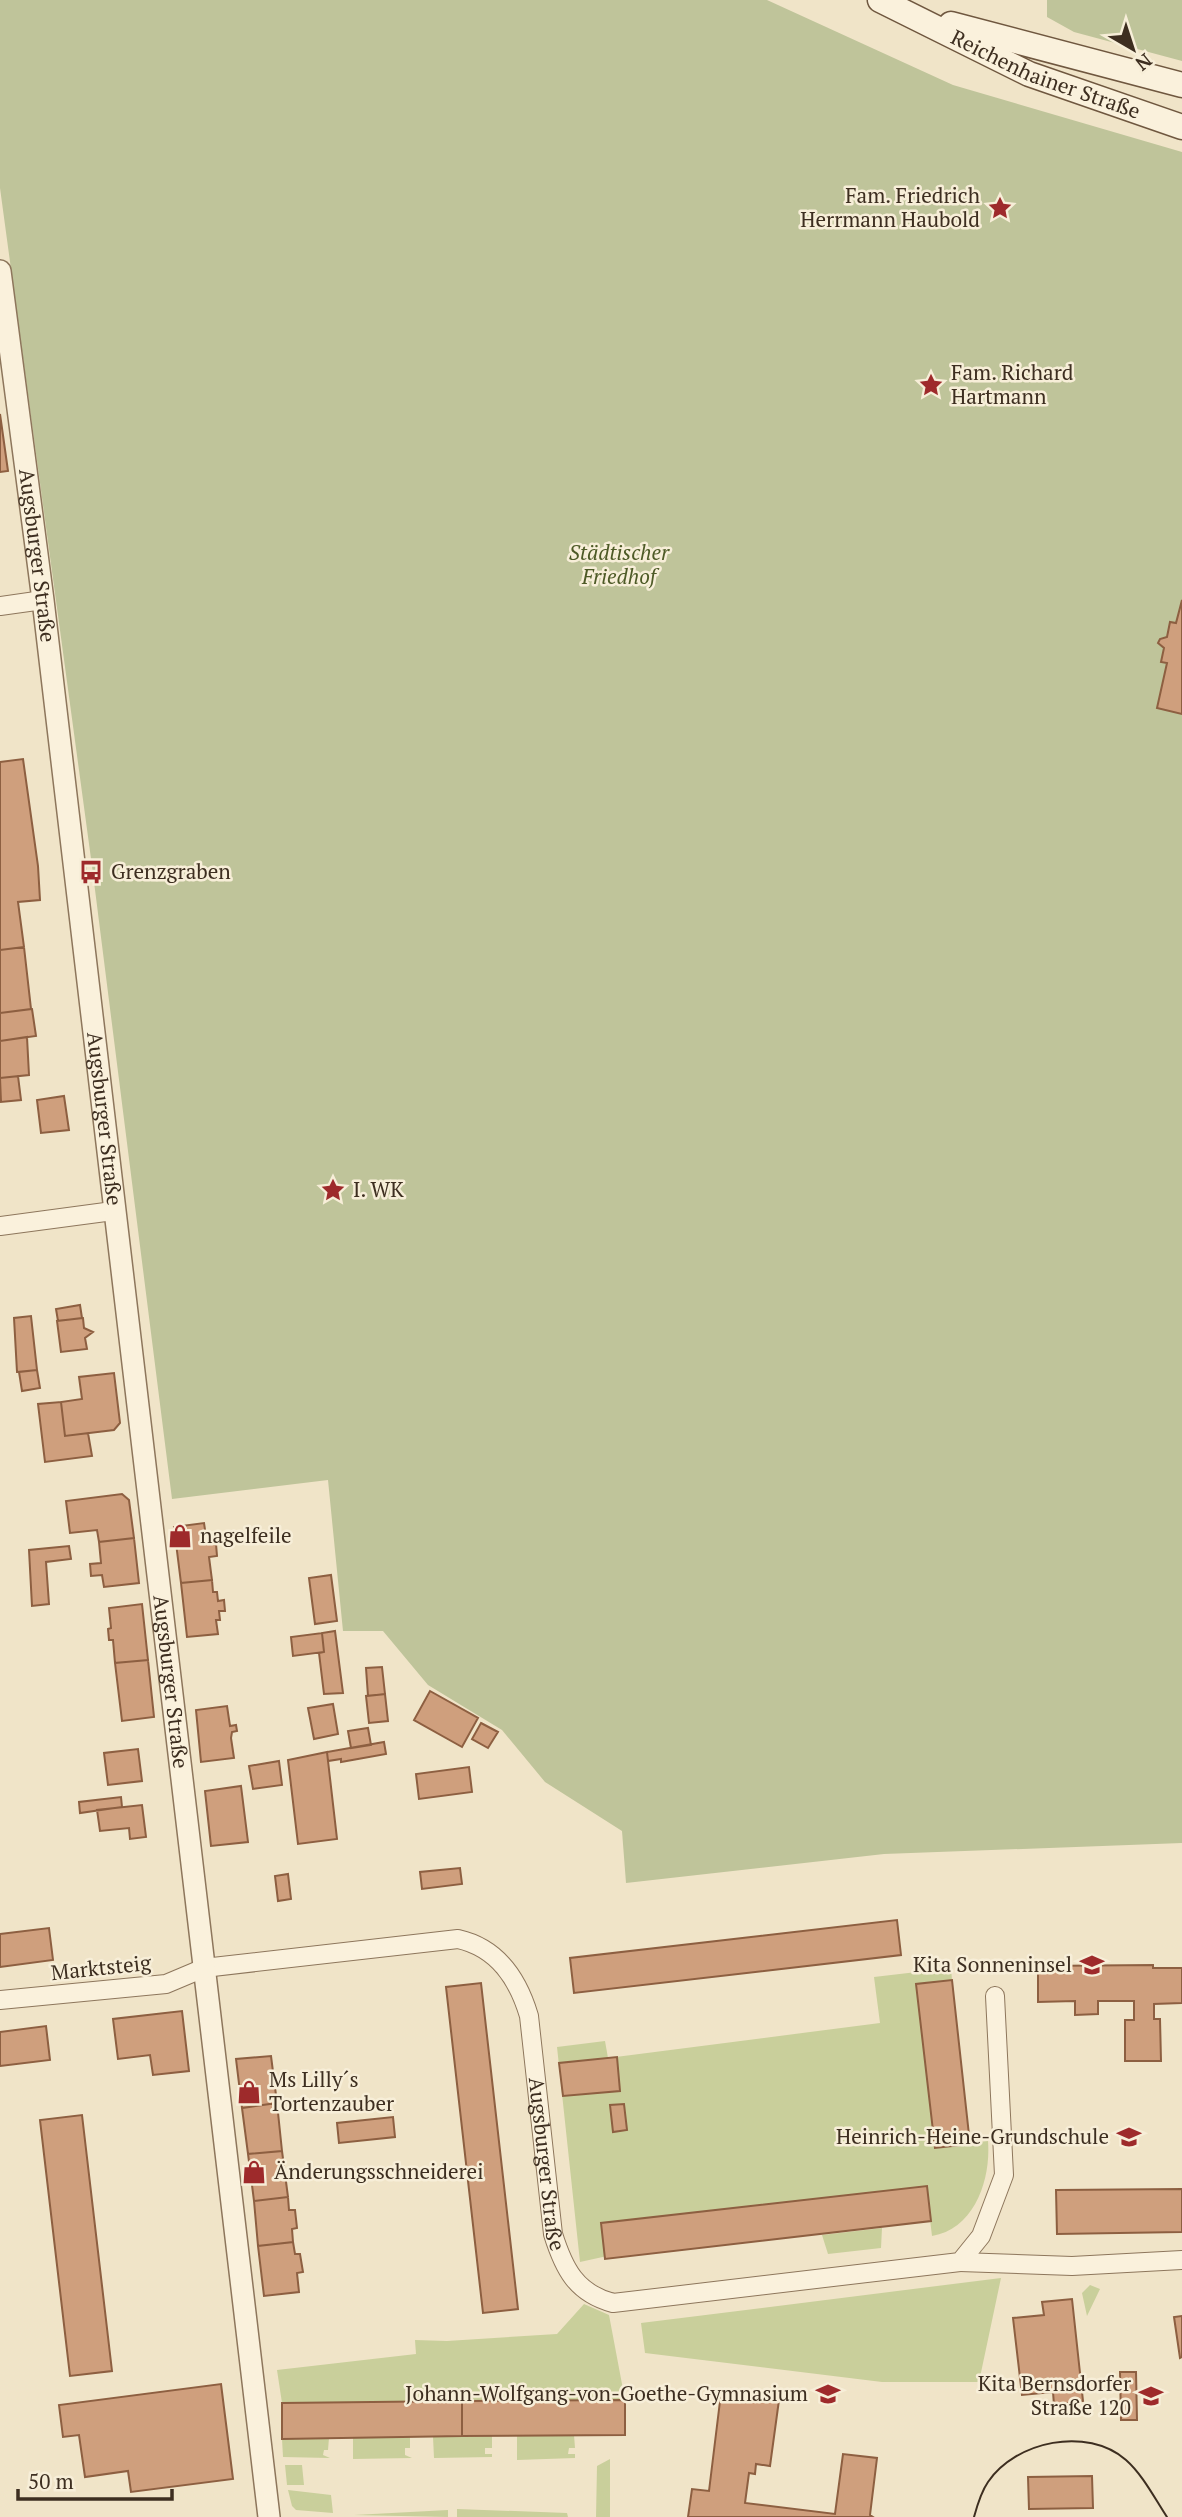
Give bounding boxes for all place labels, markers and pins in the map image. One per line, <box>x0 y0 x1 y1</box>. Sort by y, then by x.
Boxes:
place label: Fam. Friedrich Herrmann Haubold <box>800 181 980 233</box>
place icon: Fam. Friedrich Herrmann Haubold <box>986 194 1014 222</box>
place label: Fam. Richard Hartmann <box>951 358 1074 410</box>
place icon: Fam. Richard Hartmann <box>917 371 945 399</box>
place label: Grenzgraben <box>111 857 231 885</box>
bus stop icon: Grenzgraben <box>77 858 105 886</box>
place label: I. WK <box>353 1175 404 1203</box>
place icon: I. WK <box>319 1176 347 1204</box>
place label: nagelfeile <box>200 1521 292 1549</box>
shop icon: nagelfeile <box>166 1522 194 1550</box>
place label: Kita Sonneninsel <box>913 1950 1072 1978</box>
school or university icon: Kita Sonneninsel <box>1078 1951 1106 1979</box>
place label: Ms Lilly´s Tortenzauber <box>269 2065 394 2117</box>
shop icon: Ms Lilly´s Tortenzauber <box>235 2078 263 2106</box>
place label: Heinrich-Heine-Grundschule <box>836 2122 1109 2150</box>
school or university icon: Heinrich-Heine-Grundschule <box>1115 2123 1143 2151</box>
place label: Änderungsschneiderei <box>274 2157 484 2185</box>
shop icon: Änderungsschneiderei <box>240 2158 268 2186</box>
place label: Kita Bernsdorfer Straße 120 <box>978 2369 1131 2421</box>
place label: Johann-Wolfgang-von-Goethe-Gymnasium <box>405 2379 808 2407</box>
school or university icon: Johann-Wolfgang-von-Goethe-Gymnasium <box>814 2380 842 2408</box>
school or university icon: Kita Bernsdorfer Straße 120 <box>1137 2382 1165 2410</box>

